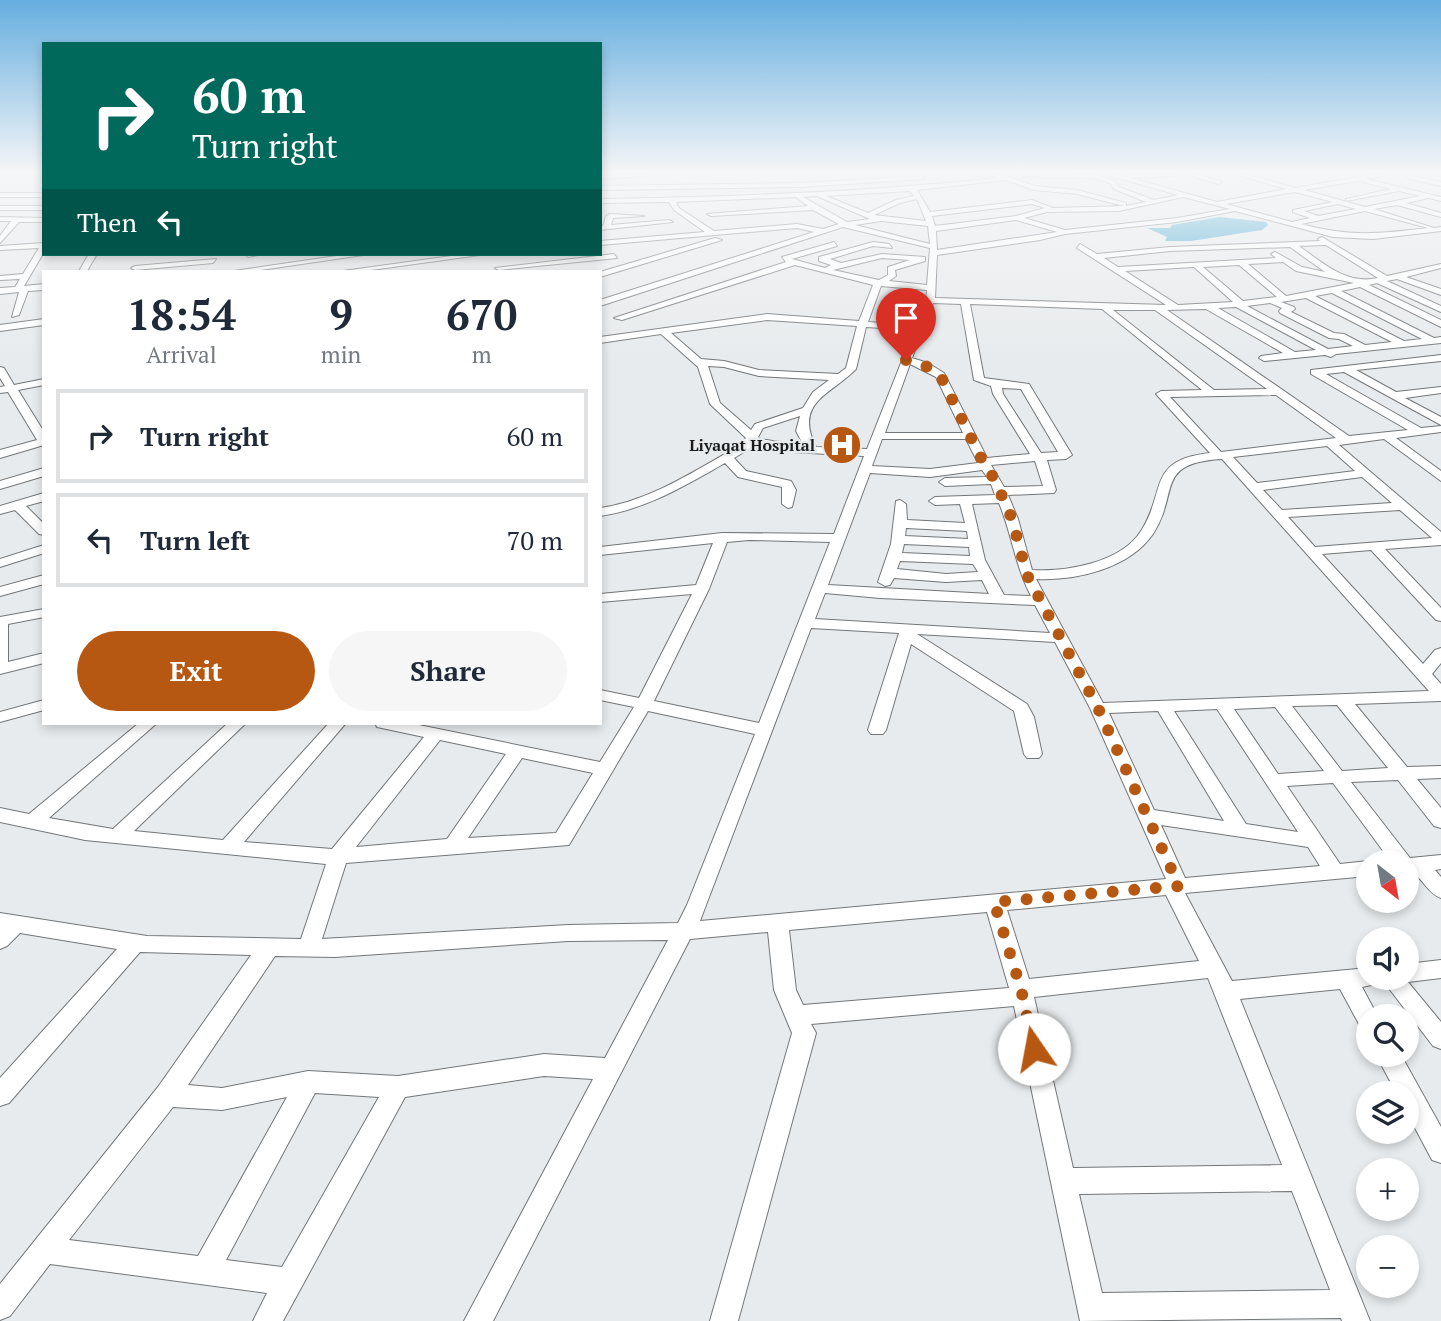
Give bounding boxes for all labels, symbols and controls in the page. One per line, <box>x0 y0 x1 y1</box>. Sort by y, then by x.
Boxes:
text: 60 m <box>192 62 306 127</box>
icon: right <box>77 70 168 161</box>
text: Turn right <box>192 125 338 167</box>
icon: left <box>151 203 189 241</box>
text: Then <box>77 205 137 239</box>
text: 18:54 <box>127 286 236 342</box>
text: 9 <box>329 286 353 342</box>
text: 670 <box>446 286 517 342</box>
pin <box>876 288 936 360</box>
icon: arrive <box>887 299 925 337</box>
text: Arrival <box>146 339 217 370</box>
text: min <box>321 339 361 370</box>
text: m <box>472 339 492 370</box>
icon: right <box>81 417 119 455</box>
text: Turn right <box>140 419 269 453</box>
text: 60 m <box>507 419 563 453</box>
hospital icon: Liyaqat Hospital <box>821 424 863 466</box>
place label: Liyaqat Hospital <box>689 434 815 456</box>
icon: left <box>81 521 119 559</box>
text: Turn left <box>140 523 250 557</box>
text: 70 m <box>507 523 563 557</box>
button: Exit <box>77 631 315 711</box>
button: Share <box>329 631 567 711</box>
north arrow <box>1356 850 1419 914</box>
map controls <box>1356 850 1419 1298</box>
button: sound <box>1356 927 1419 990</box>
button: search <box>1356 1004 1419 1067</box>
position arrow <box>997 1012 1071 1086</box>
button: layers <box>1356 1081 1419 1144</box>
button: + <box>1356 1158 1419 1221</box>
button: − <box>1356 1235 1419 1298</box>

